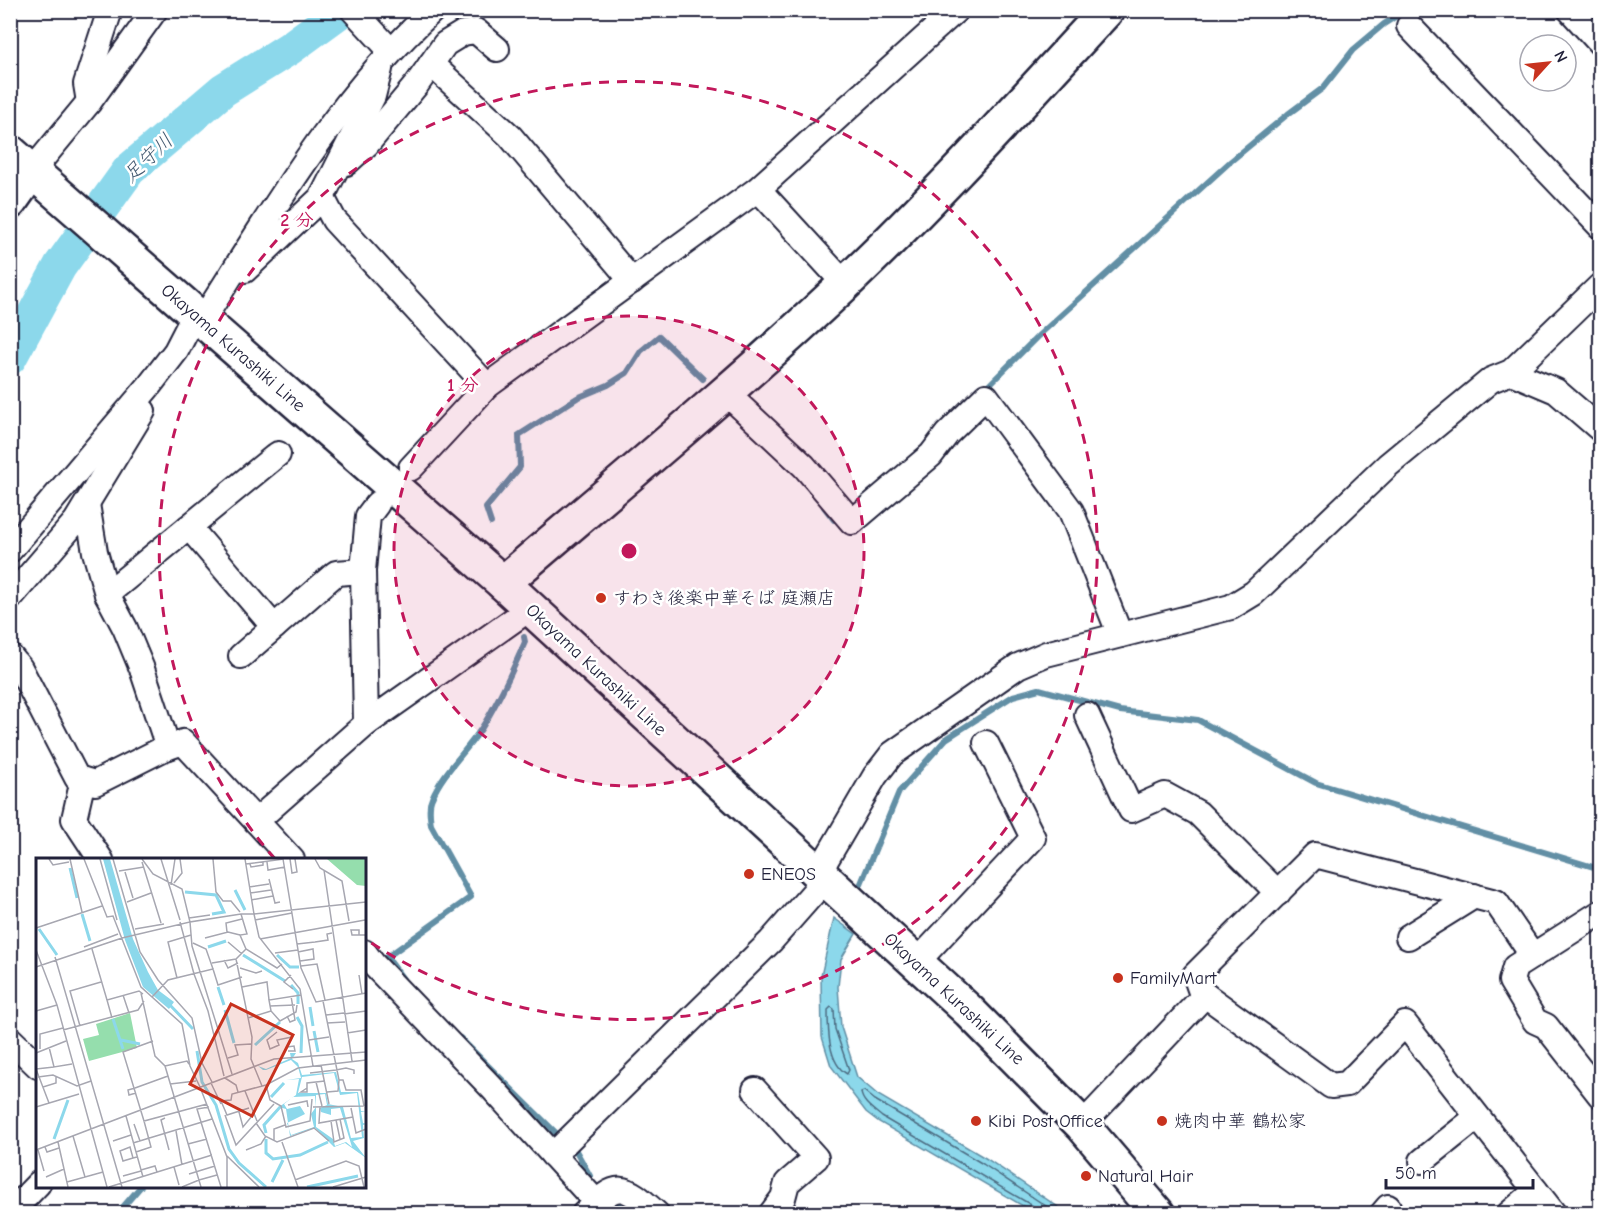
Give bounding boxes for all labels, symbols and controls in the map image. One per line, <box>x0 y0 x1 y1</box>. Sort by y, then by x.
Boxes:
north arrow <box>1518 33 1578 93</box>
text: N <box>1550 48 1571 65</box>
water label: 足守川 <box>118 129 178 187</box>
text: 2 分 <box>280 210 314 231</box>
street label: Okayama Kurashiki Line <box>157 280 309 416</box>
text: 1 分 <box>447 375 479 396</box>
centre of rings <box>619 541 639 561</box>
place label: すわき後楽中華そば 庭瀬店 <box>613 588 835 609</box>
marker: すわき後楽中華そば 庭瀬店 <box>594 591 608 605</box>
street label: Okayama Kurashiki Line <box>522 600 670 740</box>
inset map <box>36 858 366 1188</box>
place label: ENEOS <box>761 864 816 885</box>
marker: ENEOS <box>742 867 756 881</box>
street label: Okayama Kurashiki Line <box>880 929 1028 1069</box>
place label: FamilyMart <box>1130 968 1217 989</box>
marker: FamilyMart <box>1111 971 1125 985</box>
place label: Kibi Post Office <box>988 1111 1103 1132</box>
place label: 焼肉中華 鶴松家 <box>1174 1111 1306 1132</box>
marker: Kibi Post Office <box>969 1114 983 1128</box>
marker: 焼肉中華 鶴松家 <box>1155 1114 1169 1128</box>
scale bar <box>1386 1152 1533 1190</box>
text: 50 m <box>1395 1163 1437 1184</box>
place label: Natural Hair <box>1098 1166 1194 1187</box>
marker: Natural Hair <box>1079 1169 1093 1183</box>

